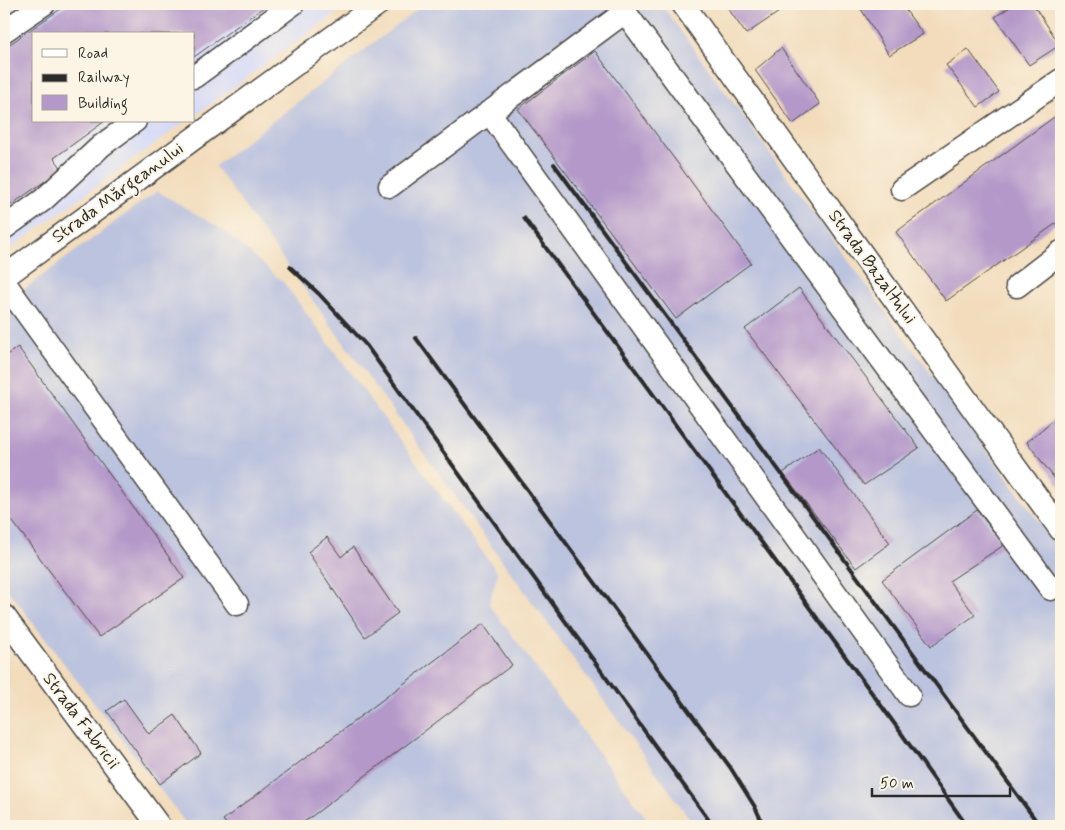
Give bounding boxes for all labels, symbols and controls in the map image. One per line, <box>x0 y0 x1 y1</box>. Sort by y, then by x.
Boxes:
legend <box>32 32 195 122</box>
text: Road <box>78 44 108 64</box>
text: Railway <box>78 68 130 88</box>
text: Building <box>78 94 128 115</box>
street label: Strada Mărgeanului <box>47 137 190 251</box>
street label: Strada Bazaltului <box>822 205 922 329</box>
street label: Strada Fabricii <box>37 668 125 774</box>
scale bar <box>872 765 1010 797</box>
text: 50 m <box>880 774 914 794</box>

